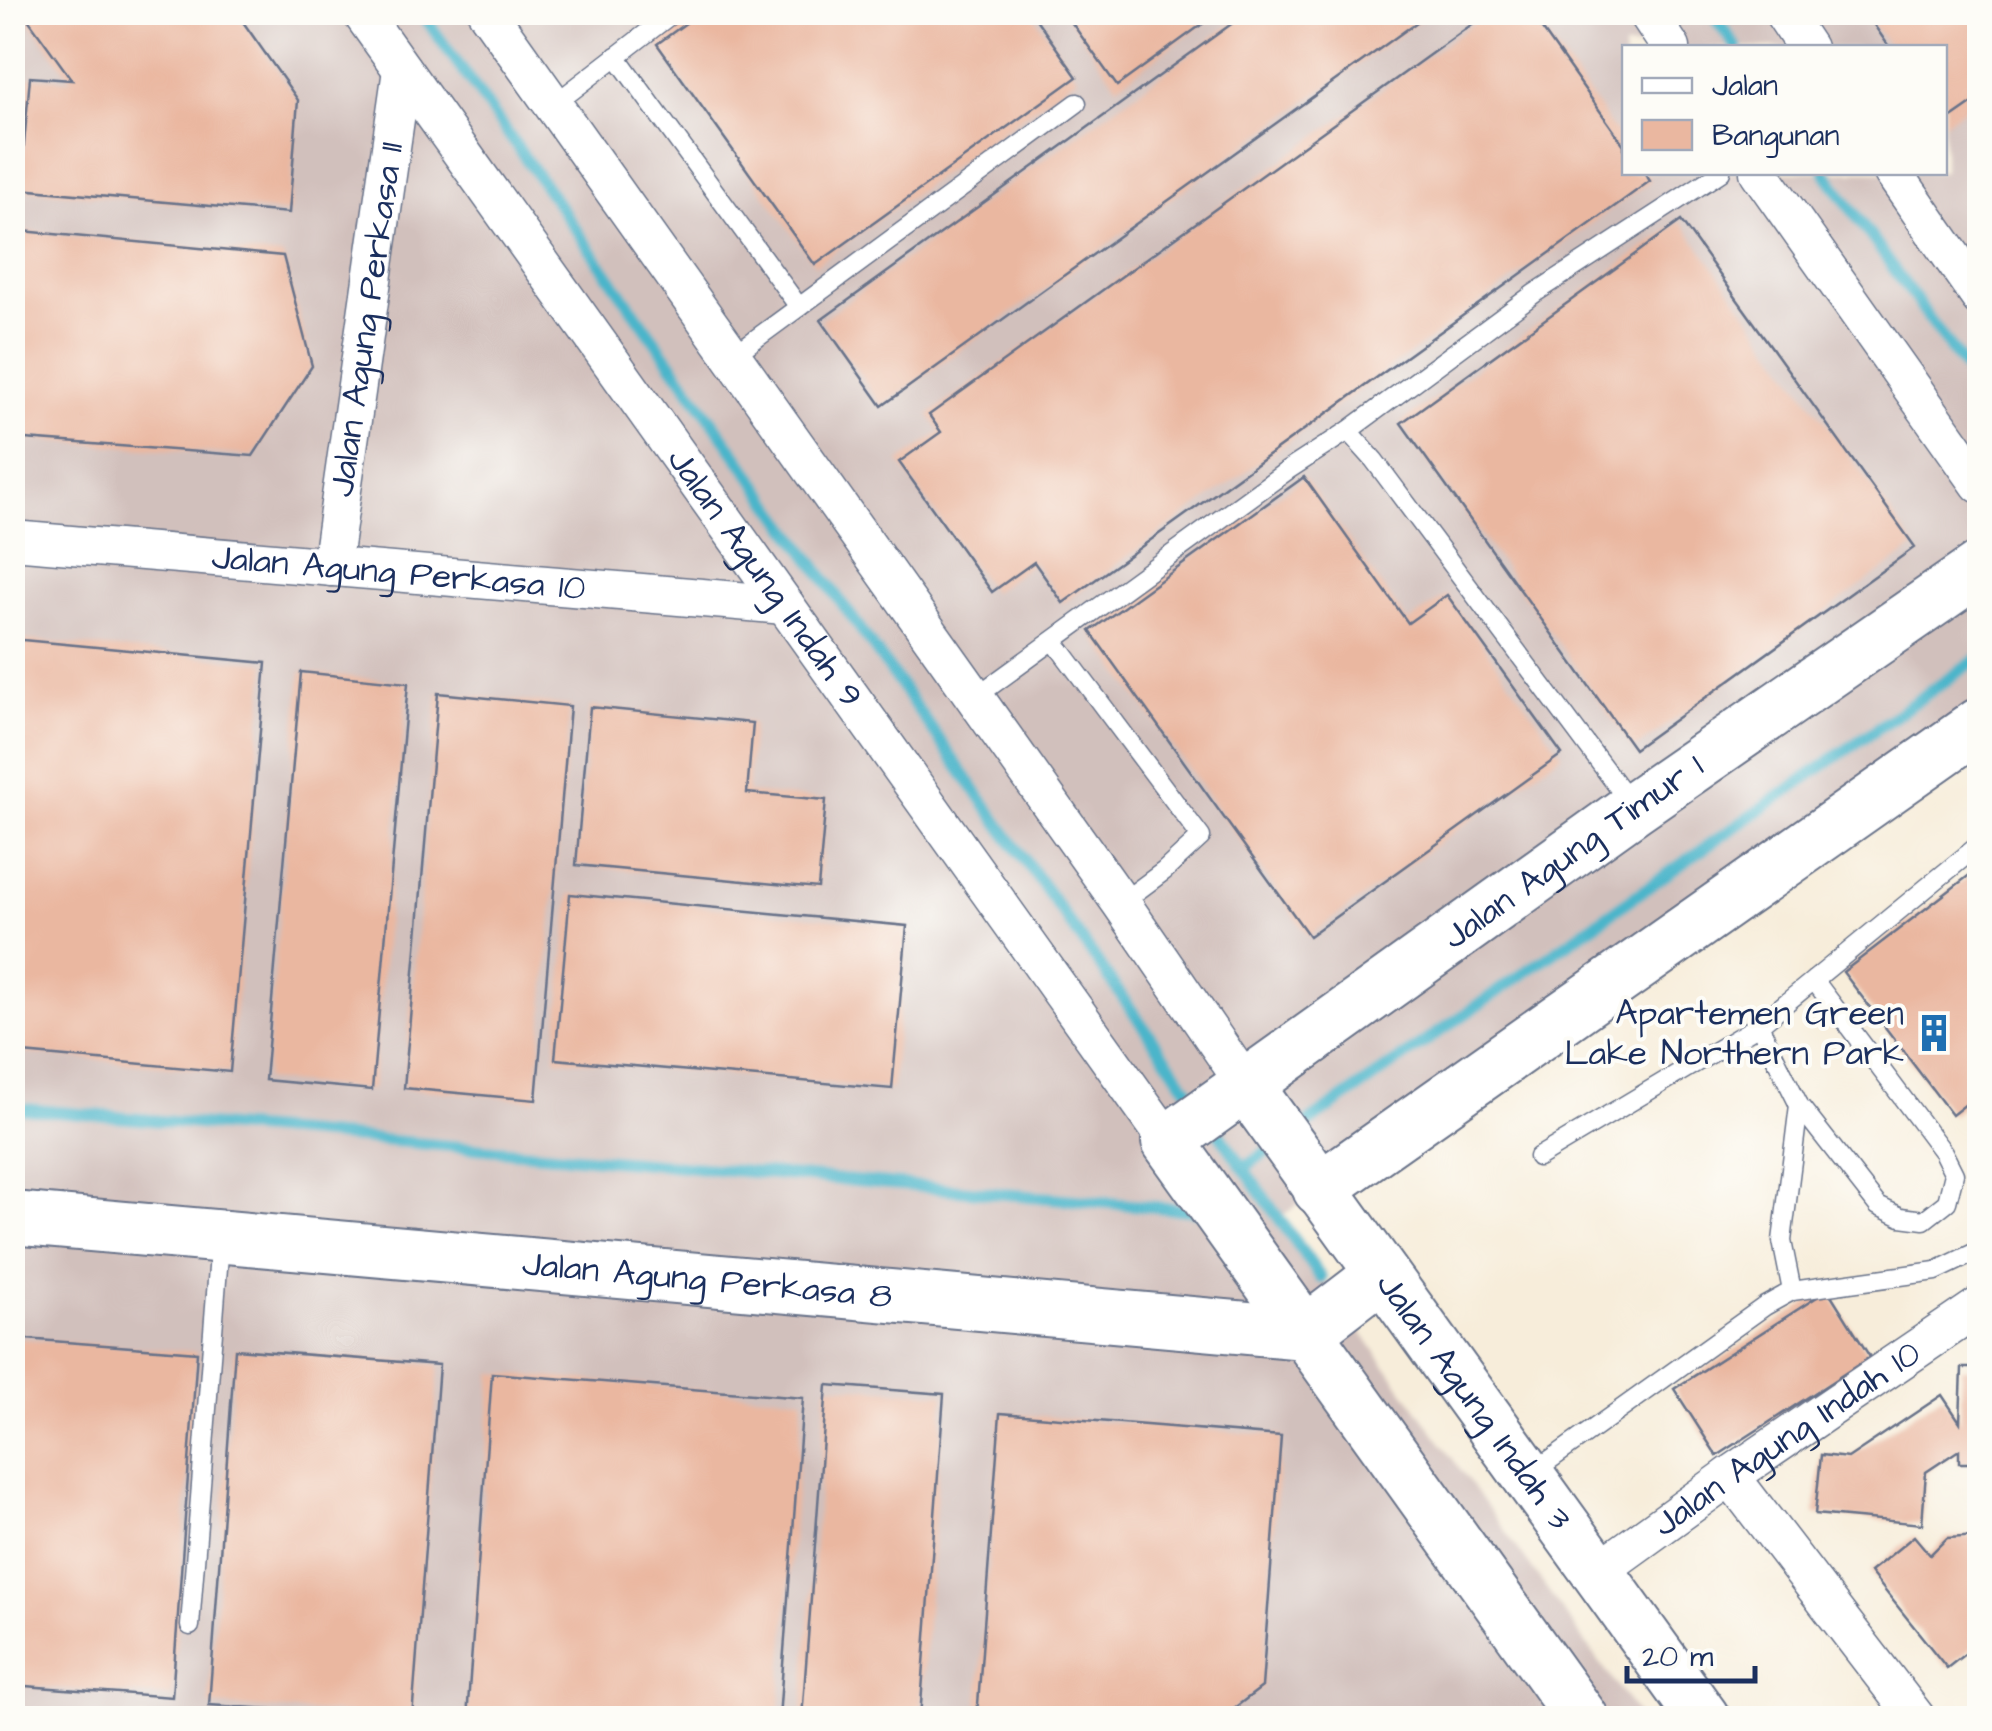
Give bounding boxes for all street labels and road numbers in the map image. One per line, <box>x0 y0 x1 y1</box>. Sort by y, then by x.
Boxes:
street label: Jalan Agung Perkasa 11 <box>317 139 416 500</box>
street label: Jalan Agung Indah 9 <box>655 438 875 717</box>
street label: Jalan Agung Perkasa 10 <box>210 532 587 613</box>
street label: Jalan Agung Timur 1 <box>1433 742 1713 961</box>
street label: Jalan Agung Perkasa 8 <box>520 1239 894 1321</box>
street label: Jalan Agung Indah 3 <box>1365 1263 1584 1540</box>
street label: Jalan Agung Indah 10 <box>1643 1329 1930 1548</box>

